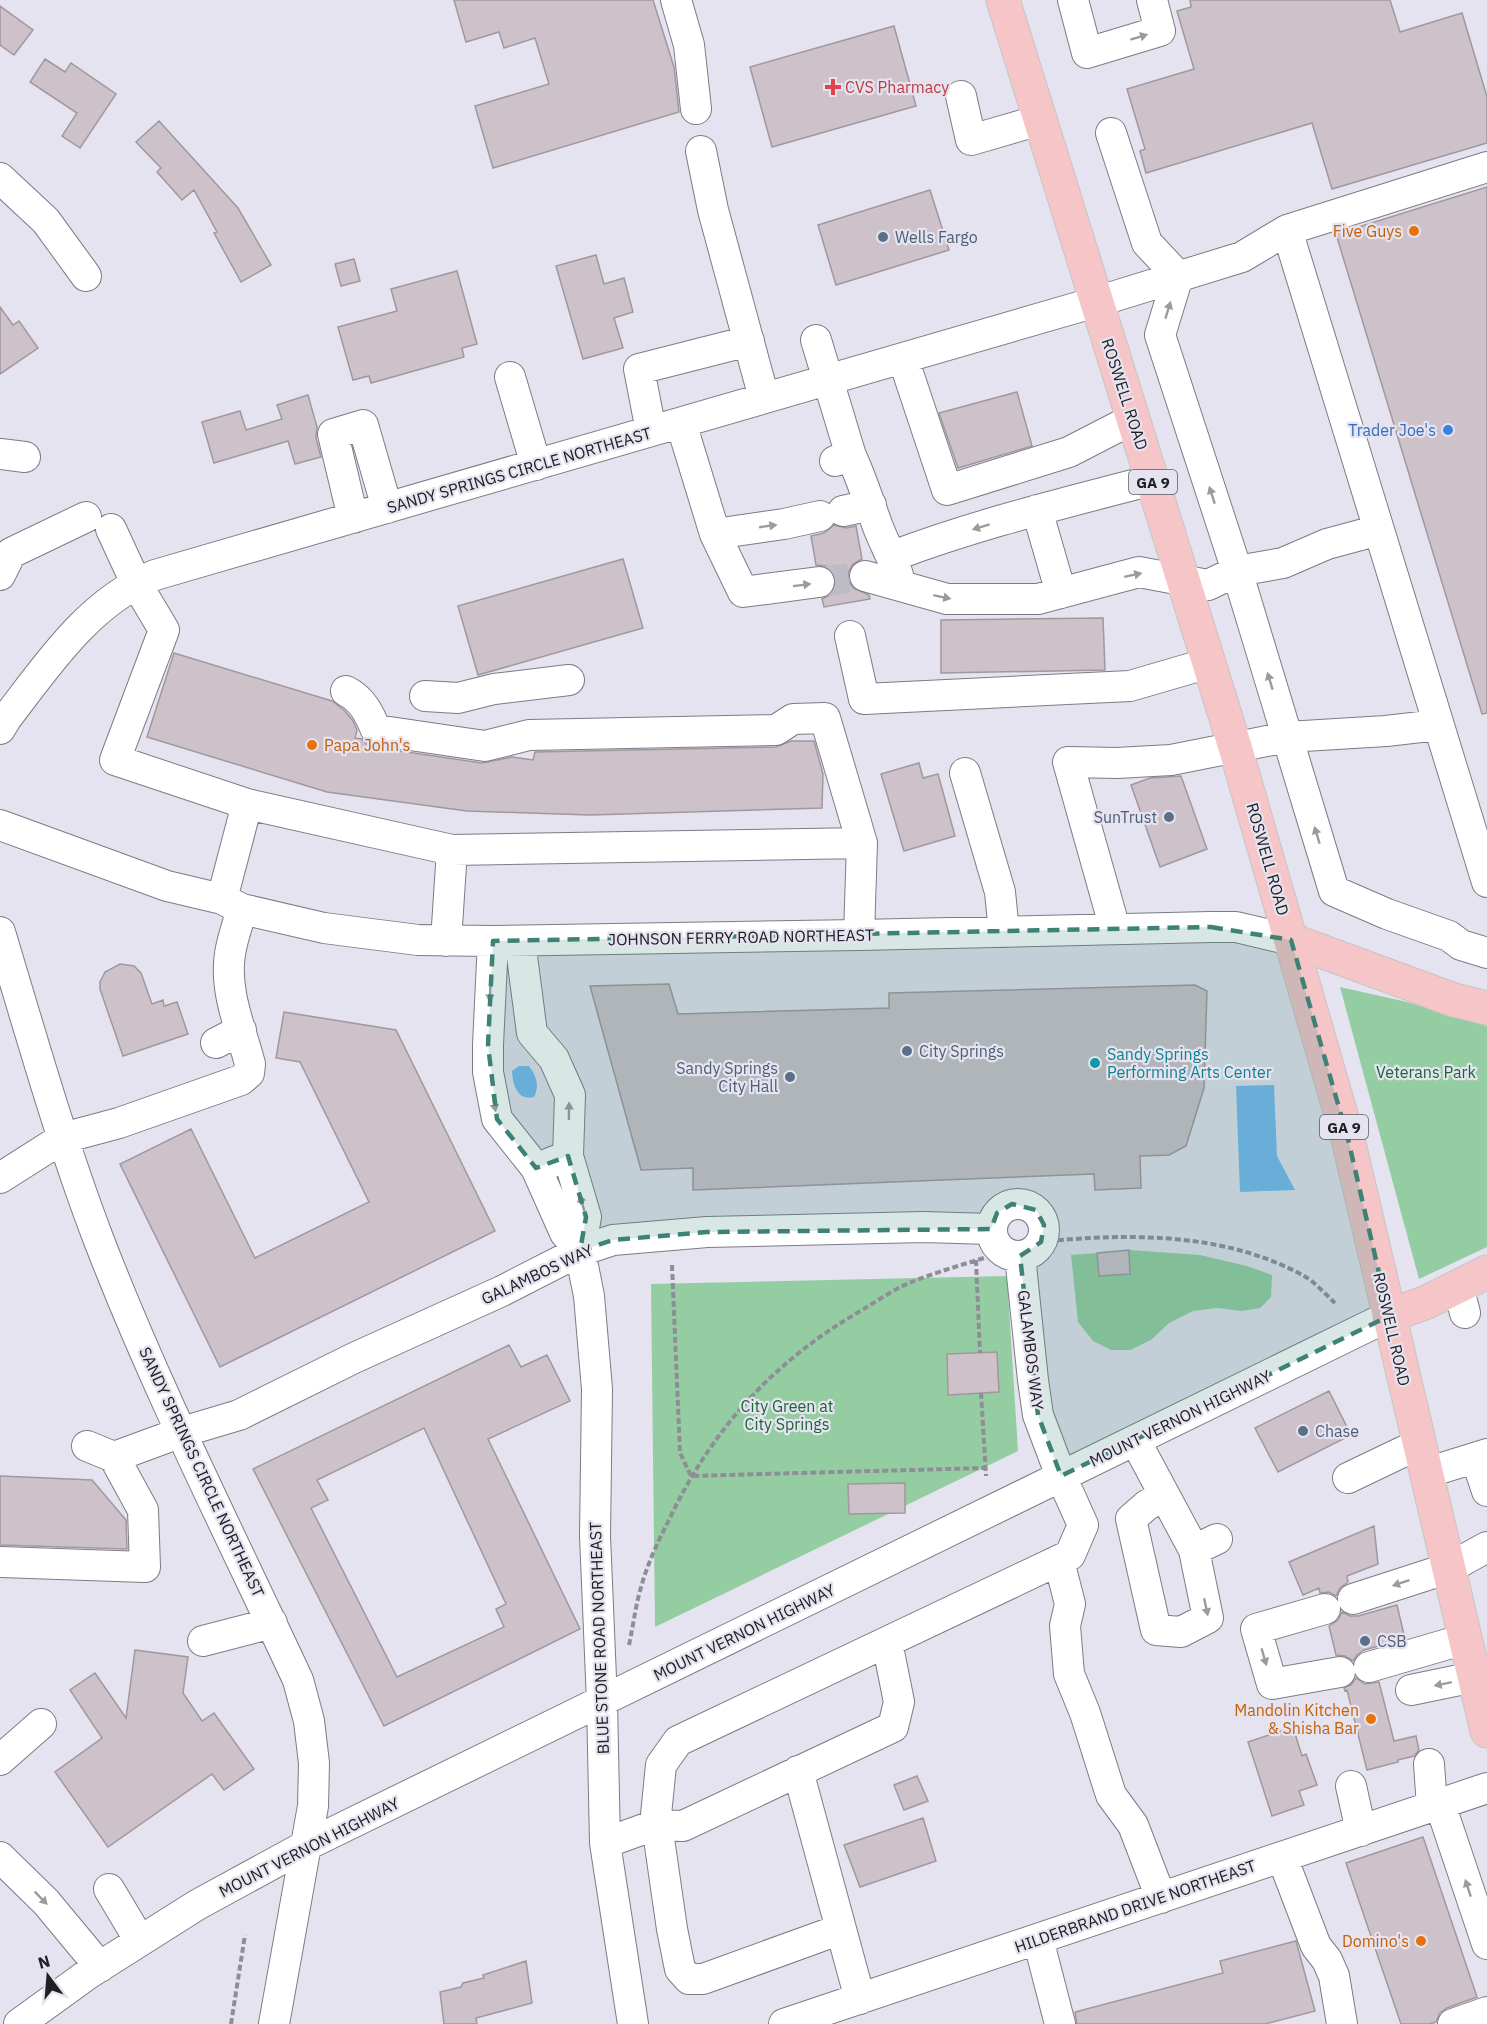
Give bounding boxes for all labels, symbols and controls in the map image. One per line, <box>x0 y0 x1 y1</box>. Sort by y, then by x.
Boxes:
one-way arrow <box>1130 32 1148 41</box>
place label: CVS Pharmacy <box>845 77 949 97</box>
marker: CVS Pharmacy <box>826 80 840 94</box>
place label: Five Guys <box>1333 221 1402 241</box>
marker: Five Guys <box>1407 224 1421 238</box>
place label: Wells Fargo <box>895 227 978 247</box>
marker: Wells Fargo <box>876 230 890 244</box>
one-way arrow <box>1164 301 1173 319</box>
street label: ROSWELL ROAD <box>1098 336 1152 452</box>
place label: Trader Joe's <box>1348 420 1436 440</box>
street label: SANDY SPRINGS CIRCLE NORTHEAST <box>385 423 653 517</box>
marker: Trader Joe's <box>1441 423 1455 437</box>
road number: GA 9 <box>1129 470 1177 494</box>
one-way arrow <box>1207 486 1216 504</box>
one-way arrow <box>758 521 777 530</box>
one-way arrow <box>972 523 990 532</box>
one-way arrow <box>1124 570 1143 579</box>
one-way arrow <box>792 580 811 589</box>
one-way arrow <box>933 593 952 602</box>
one-way arrow <box>1265 672 1274 690</box>
place label: Papa John's <box>324 735 410 755</box>
marker: Papa John's <box>305 738 319 752</box>
street label: ROSWELL ROAD <box>1242 800 1294 918</box>
place label: SunTrust <box>1094 807 1157 827</box>
marker: SunTrust <box>1162 810 1176 824</box>
one-way arrow <box>1312 826 1321 844</box>
street label: JOHNSON FERRY ROAD NORTHEAST <box>608 925 874 949</box>
one-way arrow <box>486 984 495 1003</box>
place label: City Springs <box>919 1041 1004 1061</box>
marker: City Springs <box>900 1044 914 1058</box>
place label: Sandy Springs Performing Arts Center <box>1107 1044 1272 1082</box>
marker: Sandy Springs Performing Arts Center <box>1088 1056 1102 1070</box>
place label: Sandy Springs City Hall <box>676 1058 778 1096</box>
park label: Veterans Park <box>1376 1062 1476 1082</box>
marker: Sandy Springs City Hall <box>783 1070 797 1084</box>
one-way arrow <box>490 1094 499 1113</box>
one-way arrow <box>565 1101 574 1120</box>
road number: GA 9 <box>1320 1115 1368 1139</box>
one-way arrow <box>577 1194 586 1212</box>
street label: GALAMBOS WAY <box>478 1239 596 1309</box>
street label: ROSWELL ROAD <box>1369 1270 1415 1388</box>
street label: GALAMBOS WAY <box>1014 1289 1048 1412</box>
street label: SANDY SPRINGS CIRCLE NORTHEAST <box>135 1344 269 1600</box>
street label: MOUNT VERNON HIGHWAY <box>1086 1365 1275 1471</box>
park label: City Green at City Springs <box>741 1396 833 1434</box>
place label: Chase <box>1315 1421 1359 1441</box>
marker: Chase <box>1296 1424 1310 1438</box>
street label: BLUE STONE ROAD NORTHEAST <box>585 1522 613 1754</box>
street label: MOUNT VERNON HIGHWAY <box>650 1579 839 1685</box>
one-way arrow <box>1392 1579 1410 1589</box>
one-way arrow <box>1202 1598 1211 1617</box>
place label: CSB <box>1377 1631 1407 1651</box>
marker: CSB <box>1358 1634 1372 1648</box>
one-way arrow <box>1260 1648 1269 1666</box>
one-way arrow <box>1433 1680 1452 1689</box>
place label: Mandolin Kitchen & Shisha Bar <box>1234 1700 1359 1738</box>
marker: Mandolin Kitchen & Shisha Bar <box>1364 1712 1378 1726</box>
street label: MOUNT VERNON HIGHWAY <box>216 1793 403 1901</box>
street label: HILDERBRAND DRIVE NORTHEAST <box>1012 1855 1258 1957</box>
one-way arrow <box>1463 1879 1473 1897</box>
one-way arrow <box>34 1890 48 1904</box>
place label: Domino's <box>1342 1931 1409 1951</box>
marker: Domino's <box>1414 1934 1428 1948</box>
north arrow <box>18 1946 78 2006</box>
text: N <box>36 1950 52 1973</box>

